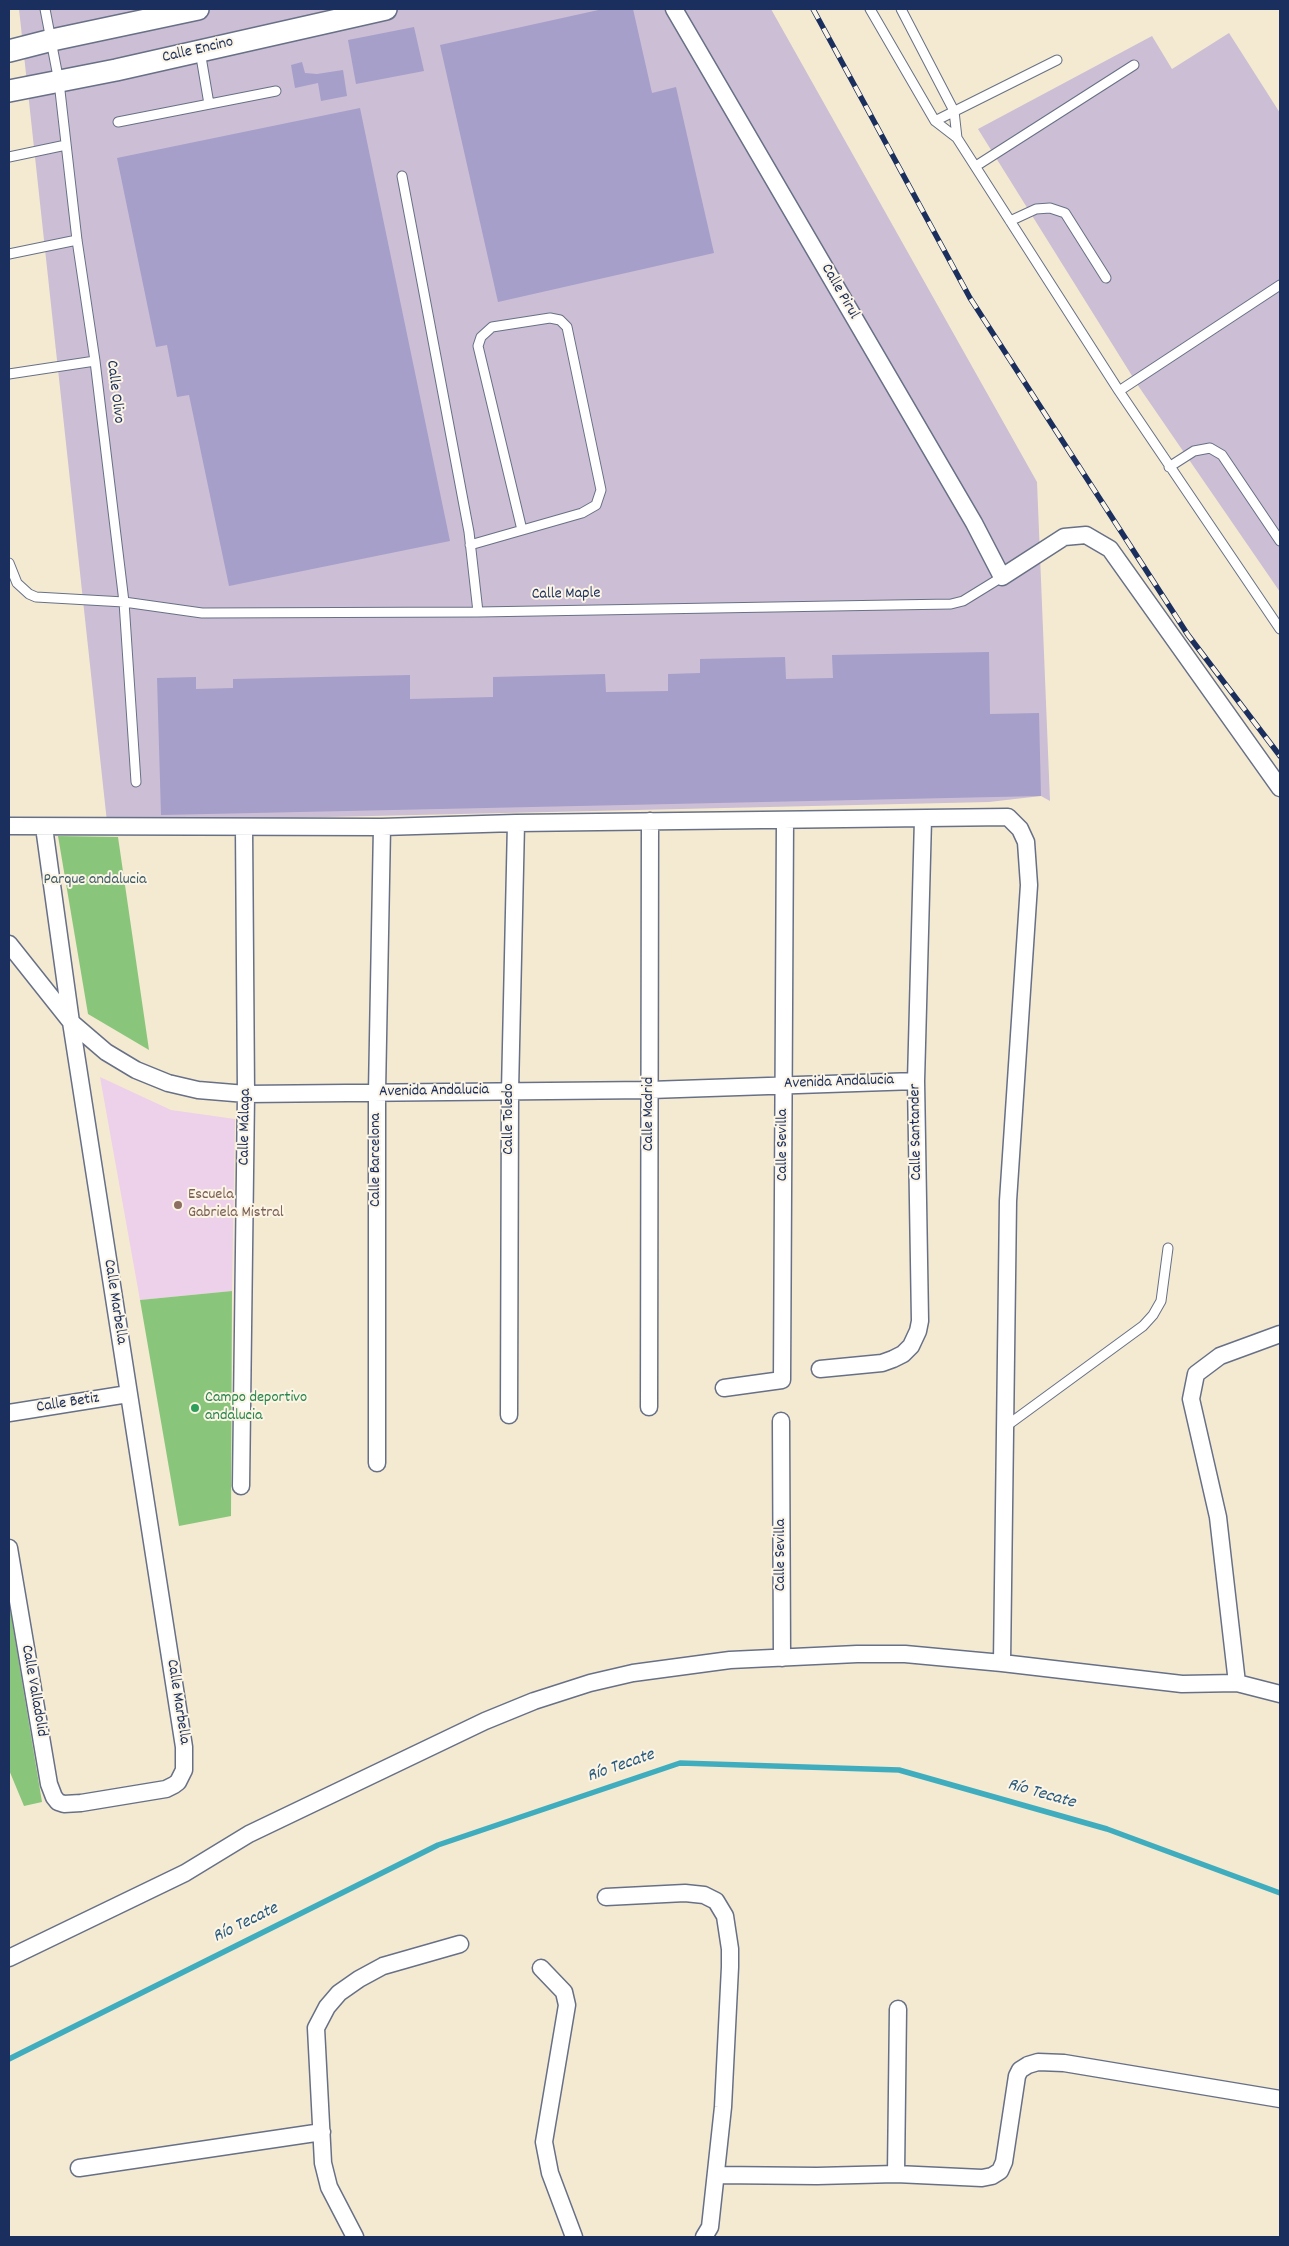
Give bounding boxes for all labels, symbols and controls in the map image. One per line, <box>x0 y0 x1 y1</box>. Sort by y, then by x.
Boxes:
street label: Calle Encino <box>161 34 235 68</box>
street label: Calle Pirul <box>816 261 862 323</box>
street label: Calle Olivo <box>101 359 127 425</box>
street label: Calle Maple <box>531 585 601 605</box>
park label: Parque andalucia <box>44 871 146 891</box>
street label: Avenida Andalucia <box>784 1071 894 1095</box>
street label: Calle Madrid <box>640 1077 660 1151</box>
street label: Avenida Andalucia <box>379 1081 489 1103</box>
street label: Calle Toledo <box>500 1083 520 1155</box>
street label: Calle Santander <box>907 1083 927 1181</box>
street label: Calle Málaga <box>236 1088 256 1166</box>
street label: Calle Sevilla <box>774 1109 794 1181</box>
street label: Calle Barcelona <box>367 1113 387 1207</box>
place label: Escuela Gabriela Mistral <box>188 1186 284 1224</box>
marker: Escuela Gabriela Mistral <box>172 1199 184 1211</box>
street label: Calle Marbella <box>98 1258 130 1346</box>
place label: Campo deportivo andalucia <box>205 1389 307 1427</box>
street label: Calle Betiz <box>35 1390 101 1418</box>
marker: Campo deportivo andalucia <box>189 1402 201 1414</box>
street label: Calle Sevilla <box>772 1519 792 1591</box>
street label: Calle Valladolid <box>15 1644 51 1738</box>
street label: Calle Marbella <box>161 1658 193 1746</box>
water label: Río Tecate <box>585 1745 657 1789</box>
water label: Río Tecate <box>1005 1775 1077 1815</box>
water label: Río Tecate <box>210 1899 282 1949</box>

